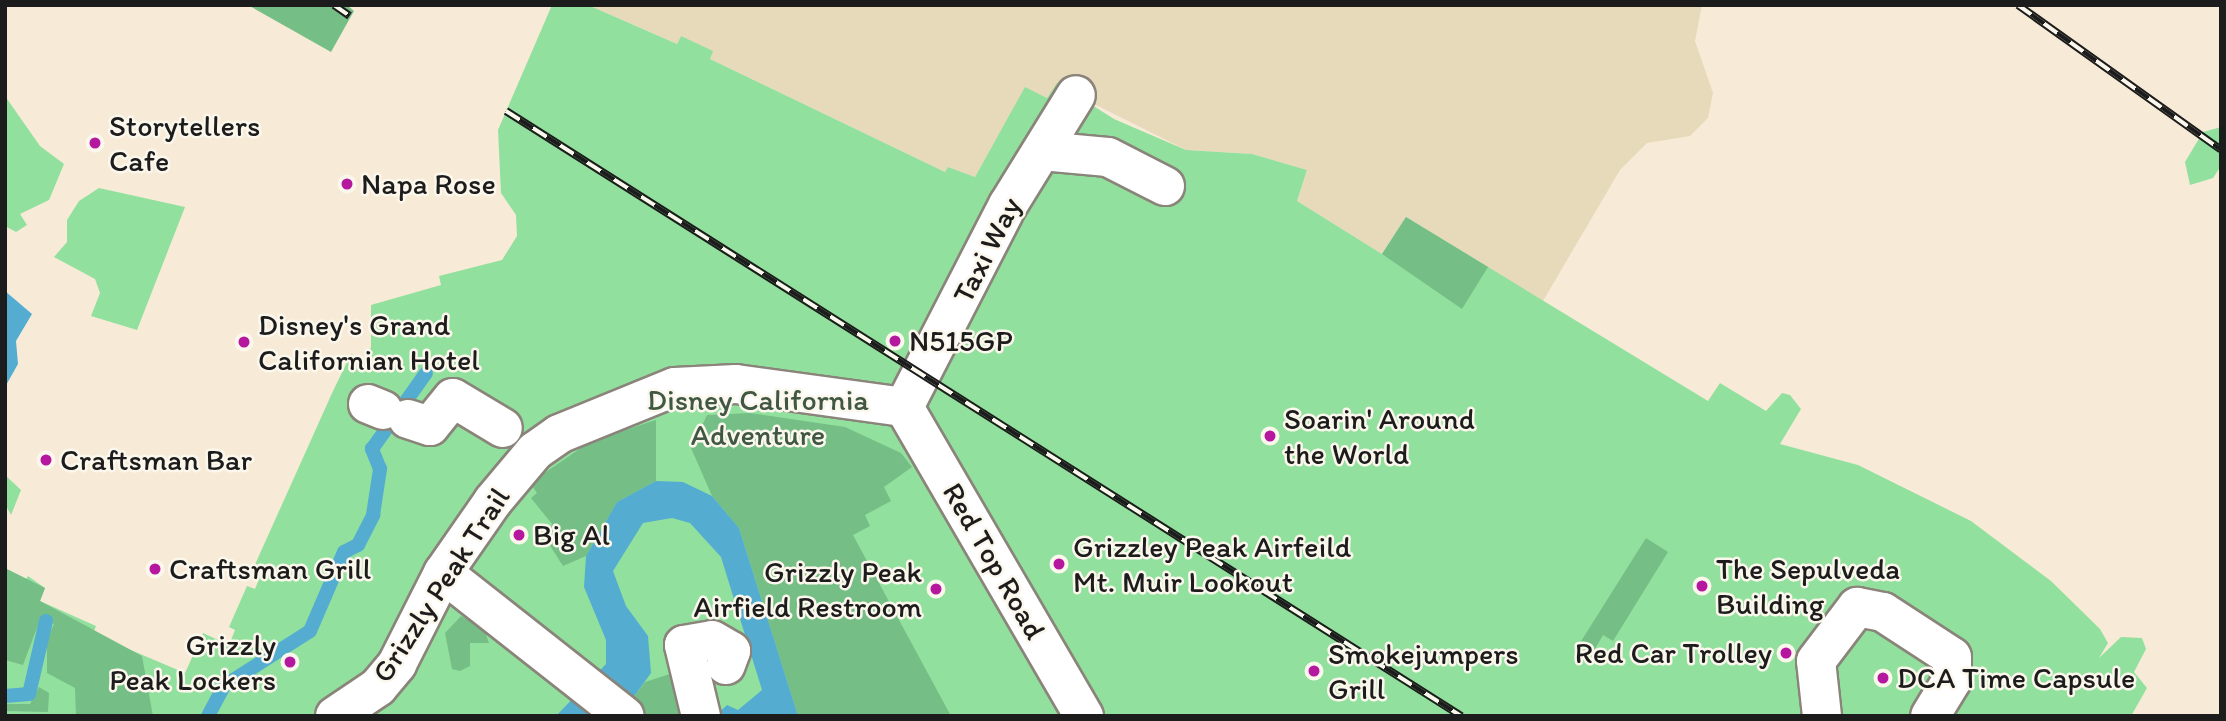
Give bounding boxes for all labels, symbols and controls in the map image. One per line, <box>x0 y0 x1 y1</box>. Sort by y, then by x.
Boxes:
place label: Storytellers Cafe <box>109 108 260 178</box>
marker: Storytellers Cafe <box>87 135 103 151</box>
place label: Napa Rose <box>361 166 495 202</box>
marker: Napa Rose <box>339 176 355 192</box>
street label: Taxi Way <box>945 192 1029 308</box>
place label: Disney's Grand Californian Hotel <box>258 307 480 378</box>
place label: N515GP <box>909 323 1013 359</box>
marker: N515GP <box>887 333 903 349</box>
marker: Disney's Grand Californian Hotel <box>236 334 252 350</box>
park label: Disney California Adventure <box>647 382 869 452</box>
place label: Soarin' Around the World <box>1284 401 1474 471</box>
marker: Soarin' Around the World <box>1262 428 1278 444</box>
place label: Craftsman Bar <box>60 442 253 478</box>
marker: Craftsman Bar <box>38 452 54 468</box>
street label: Red Top Road <box>935 478 1053 644</box>
street label: Grizzly Peak Trail <box>365 482 517 688</box>
place label: Big Al <box>533 517 610 553</box>
marker: Big Al <box>511 527 527 543</box>
place label: Grizzley Peak Airfeild Mt. Muir Lookout <box>1073 529 1349 600</box>
place label: Craftsman Grill <box>169 551 372 587</box>
place label: The Sepulveda Building <box>1716 551 1902 622</box>
place label: Grizzly Peak Airfield Restroom <box>694 554 922 624</box>
marker: Grizzley Peak Airfeild Mt. Muir Lookout <box>1051 556 1067 572</box>
marker: Craftsman Grill <box>147 561 163 577</box>
marker: The Sepulveda Building <box>1694 578 1710 594</box>
marker: Grizzly Peak Airfield Restroom <box>928 581 944 597</box>
place label: Grizzly Peak Lockers <box>109 627 276 698</box>
place label: Red Car Trolley <box>1576 635 1772 671</box>
place label: Smokejumpers Grill <box>1328 636 1519 706</box>
marker: Red Car Trolley <box>1778 645 1794 661</box>
marker: Grizzly Peak Lockers <box>282 654 298 670</box>
place label: DCA Time Capsule <box>1897 660 2136 696</box>
marker: Smokejumpers Grill <box>1306 663 1322 679</box>
marker: DCA Time Capsule <box>1875 670 1891 686</box>

